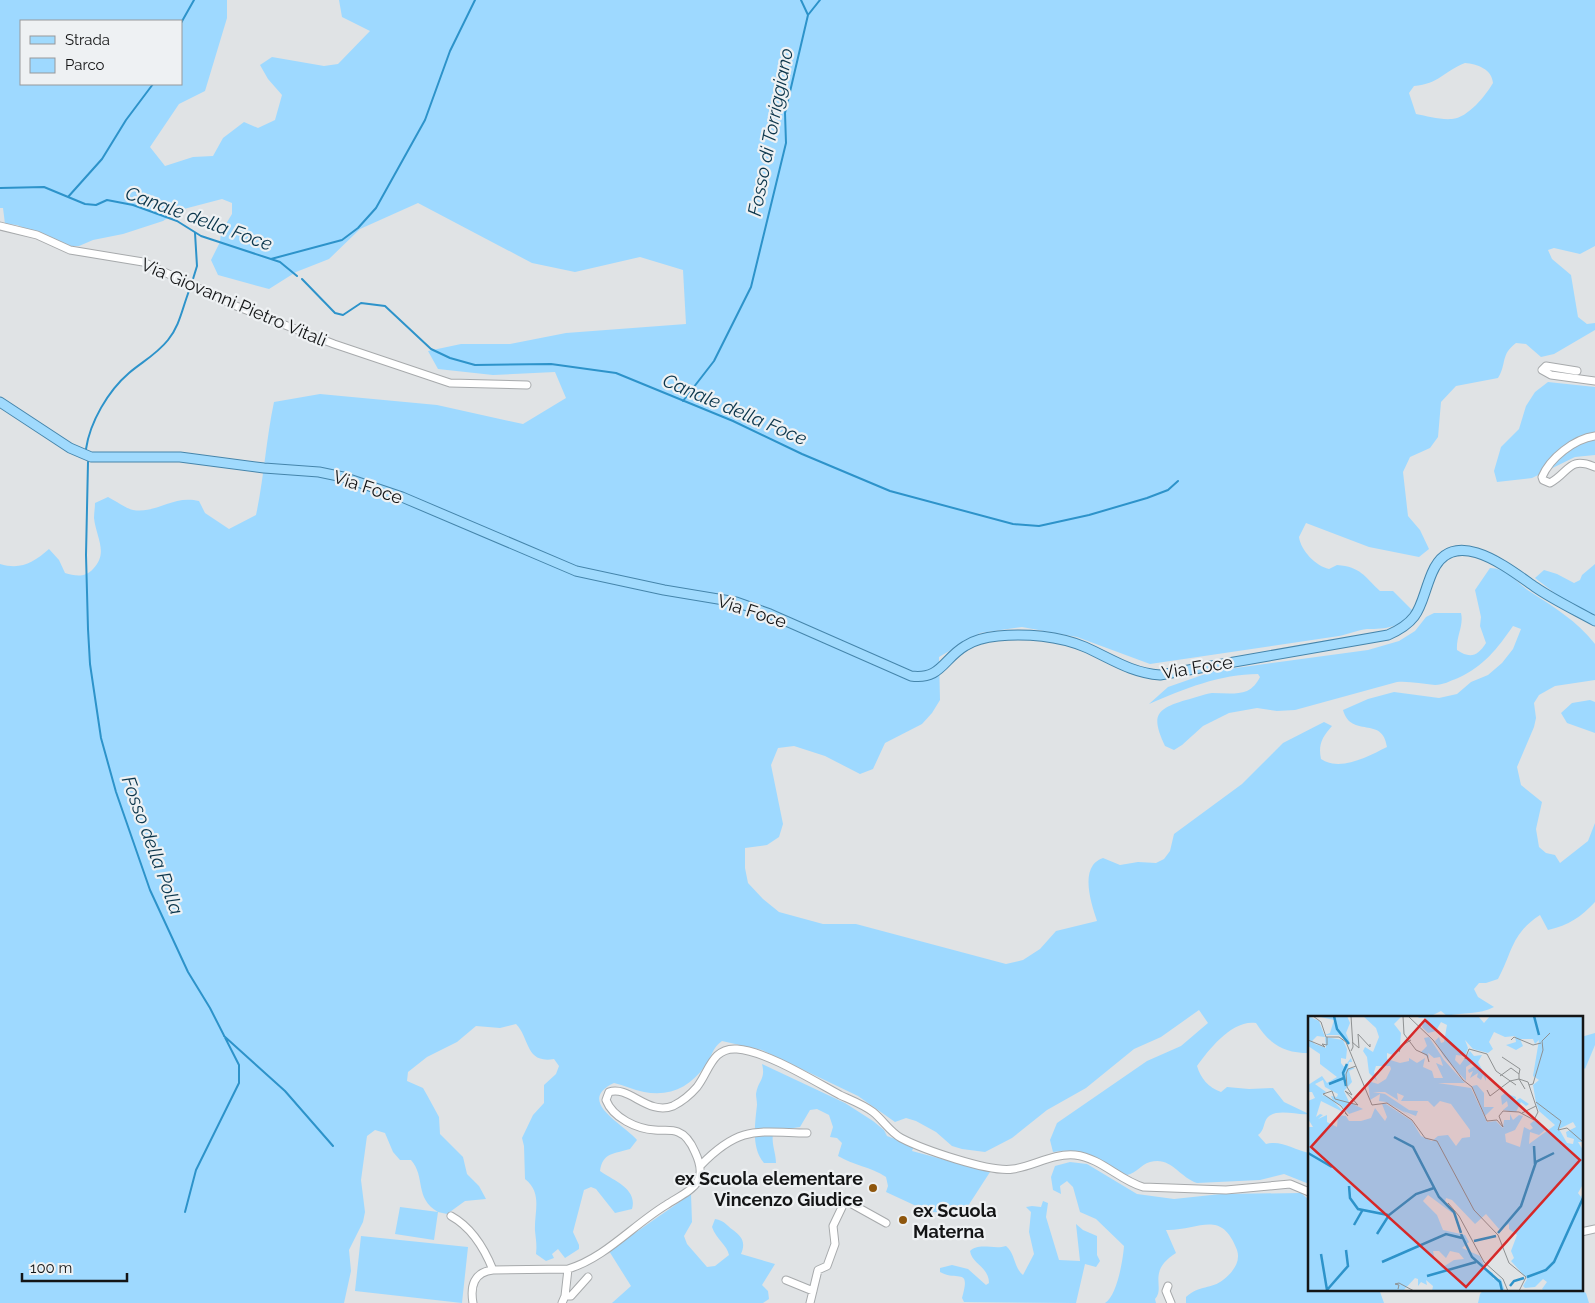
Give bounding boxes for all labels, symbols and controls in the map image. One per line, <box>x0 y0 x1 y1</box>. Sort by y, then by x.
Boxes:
legend <box>20 20 182 85</box>
text: Strada <box>65 31 110 49</box>
water label: Fosso di Torriggiano <box>743 46 797 218</box>
text: Parco <box>65 56 105 74</box>
water label: Canale della Foce <box>123 181 275 255</box>
street label: Via Giovanni Pietro Vitali <box>138 253 330 351</box>
water label: Canale della Foce <box>660 369 810 449</box>
street label: Via Foce <box>331 466 406 508</box>
street label: Via Foce <box>715 590 790 632</box>
street label: Via Foce <box>1160 651 1234 683</box>
water label: Fosso della Polla <box>118 773 188 917</box>
inset map <box>1308 1016 1582 1290</box>
place label: ex Scuola elementare Vincenzo Giudice <box>675 1168 863 1210</box>
marker: ex Scuola elementare Vincenzo Giudice <box>867 1182 879 1194</box>
place label: ex Scuola Materna <box>913 1200 997 1242</box>
marker: ex Scuola Materna <box>897 1214 909 1226</box>
scale bar <box>22 1250 128 1282</box>
text: 100 m <box>30 1259 72 1277</box>

